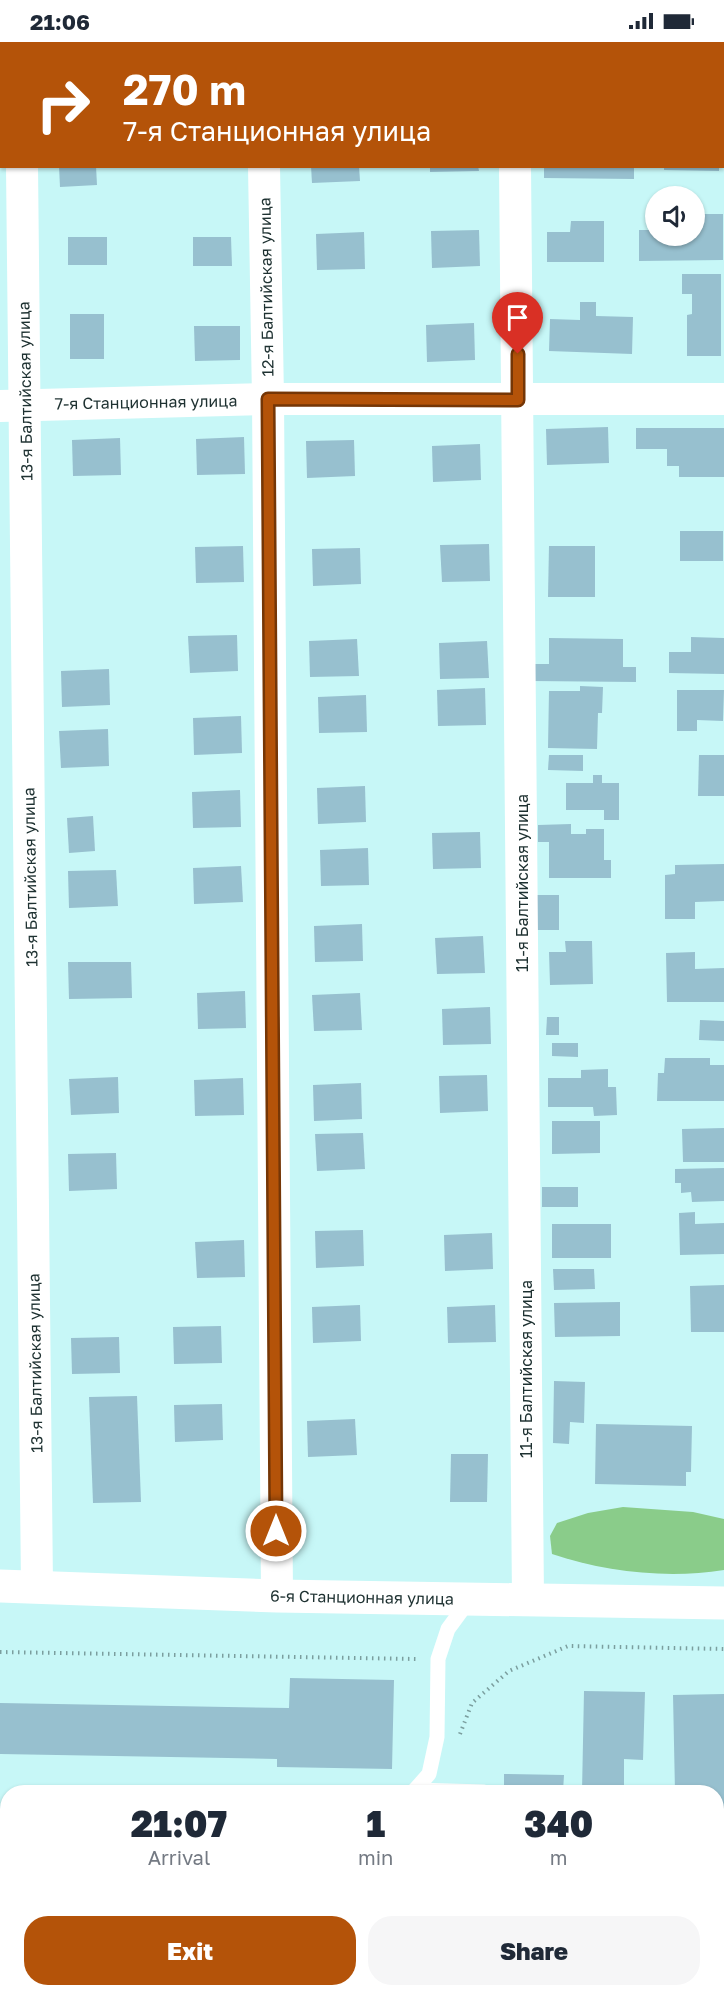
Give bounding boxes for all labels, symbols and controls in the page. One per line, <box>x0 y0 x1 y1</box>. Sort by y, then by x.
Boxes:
text: 21:06 <box>30 8 90 35</box>
text: 270 m <box>123 64 246 114</box>
icon: right <box>24 66 102 144</box>
text: 7-я Станционная улица <box>123 115 431 147</box>
map controls <box>645 186 705 246</box>
button: sound <box>645 186 705 246</box>
street label: 12-я Балтийская улица <box>254 197 278 377</box>
pin <box>492 292 543 354</box>
street label: 13-я Балтийская улица <box>13 301 37 481</box>
icon: arrive <box>501 301 534 334</box>
street label: 7-я Станционная улица <box>54 390 238 414</box>
street label: 13-я Балтийская улица <box>18 787 42 967</box>
street label: 11-я Балтийская улица <box>512 794 532 972</box>
street label: 13-я Балтийская улица <box>23 1273 47 1453</box>
street label: 11-я Балтийская улица <box>516 1280 536 1458</box>
position arrow <box>244 1499 308 1563</box>
street label: 6-я Станционная улица <box>270 1585 454 1609</box>
text: 21:07 <box>131 1802 227 1845</box>
text: 1 <box>366 1802 385 1845</box>
text: 340 <box>524 1802 593 1845</box>
text: Arrival <box>148 1845 210 1869</box>
text: min <box>358 1845 393 1869</box>
text: m <box>550 1845 568 1869</box>
button: Exit <box>24 1916 356 1985</box>
button: Share <box>368 1916 700 1985</box>

